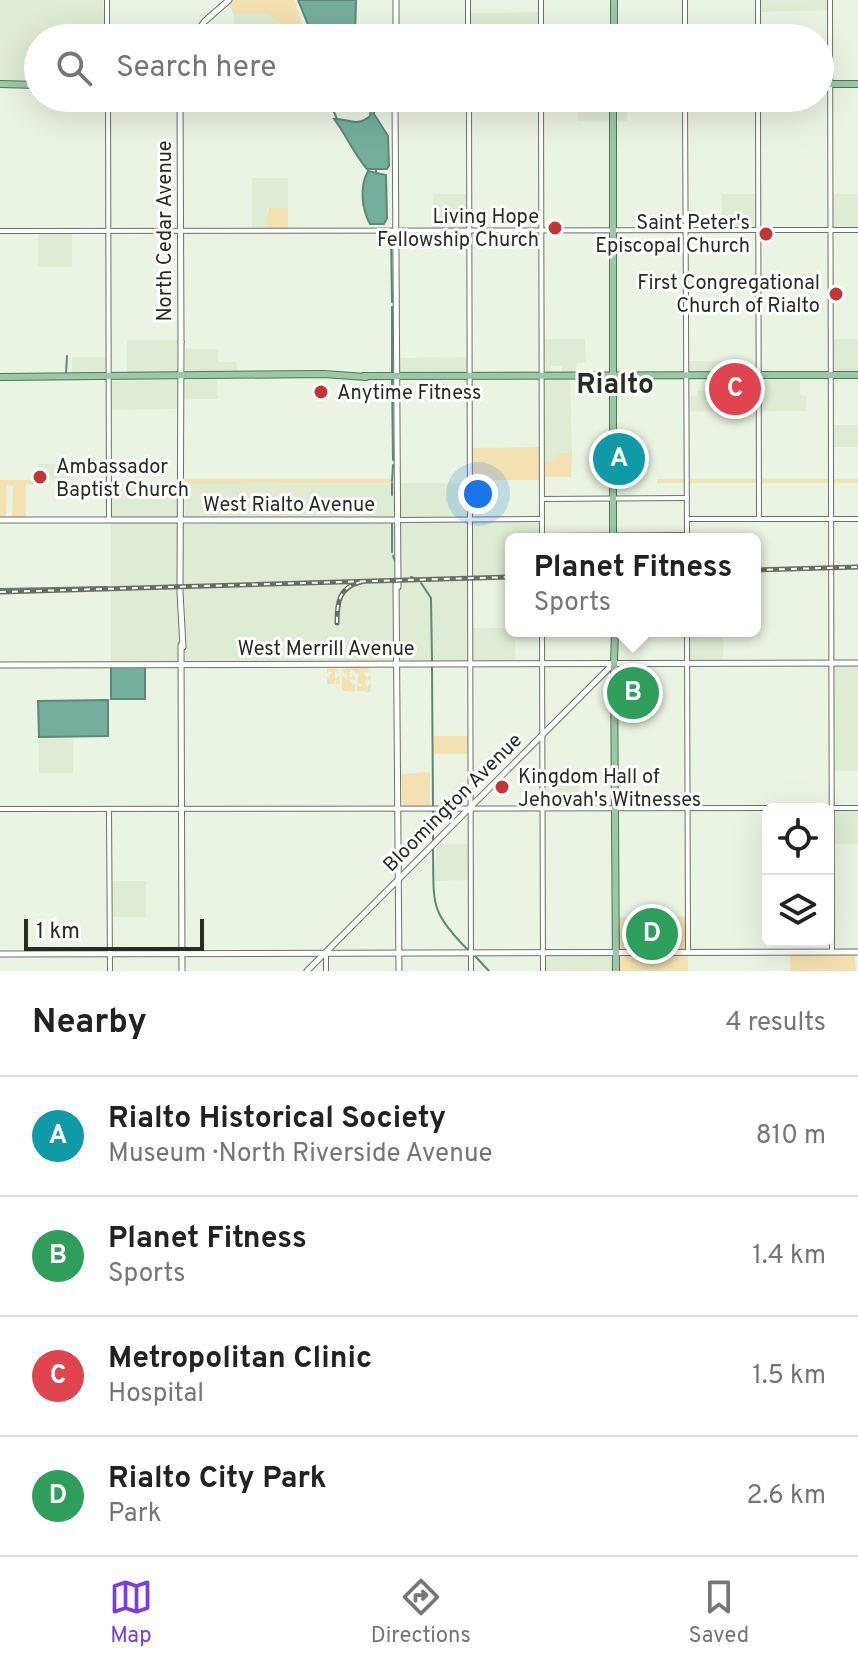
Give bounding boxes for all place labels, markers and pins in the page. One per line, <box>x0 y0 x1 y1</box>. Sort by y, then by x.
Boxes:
place label: Living Hope Fellowship Church <box>377 205 539 254</box>
place label: Saint Peter's Episcopal Church <box>595 211 750 260</box>
marker: Living Hope Fellowship Church <box>546 219 564 237</box>
marker: Saint Peter's Episcopal Church <box>757 225 775 243</box>
place label: First Congregational Church of Rialto <box>637 271 820 320</box>
marker: First Congregational Church of Rialto <box>827 285 845 303</box>
pin: C <box>709 359 761 419</box>
place label: Anytime Fitness <box>337 381 481 407</box>
marker: Anytime Fitness <box>312 383 330 401</box>
pin: A <box>593 429 645 489</box>
place label: Ambassador Baptist Church <box>56 455 189 504</box>
marker: Ambassador Baptist Church <box>31 468 49 486</box>
pin: B <box>607 663 659 723</box>
place label: Kingdom Hall of Jehovah's Witnesses <box>518 765 701 814</box>
marker: Kingdom Hall of Jehovah's Witnesses <box>493 778 511 796</box>
pin: D <box>626 904 678 964</box>

